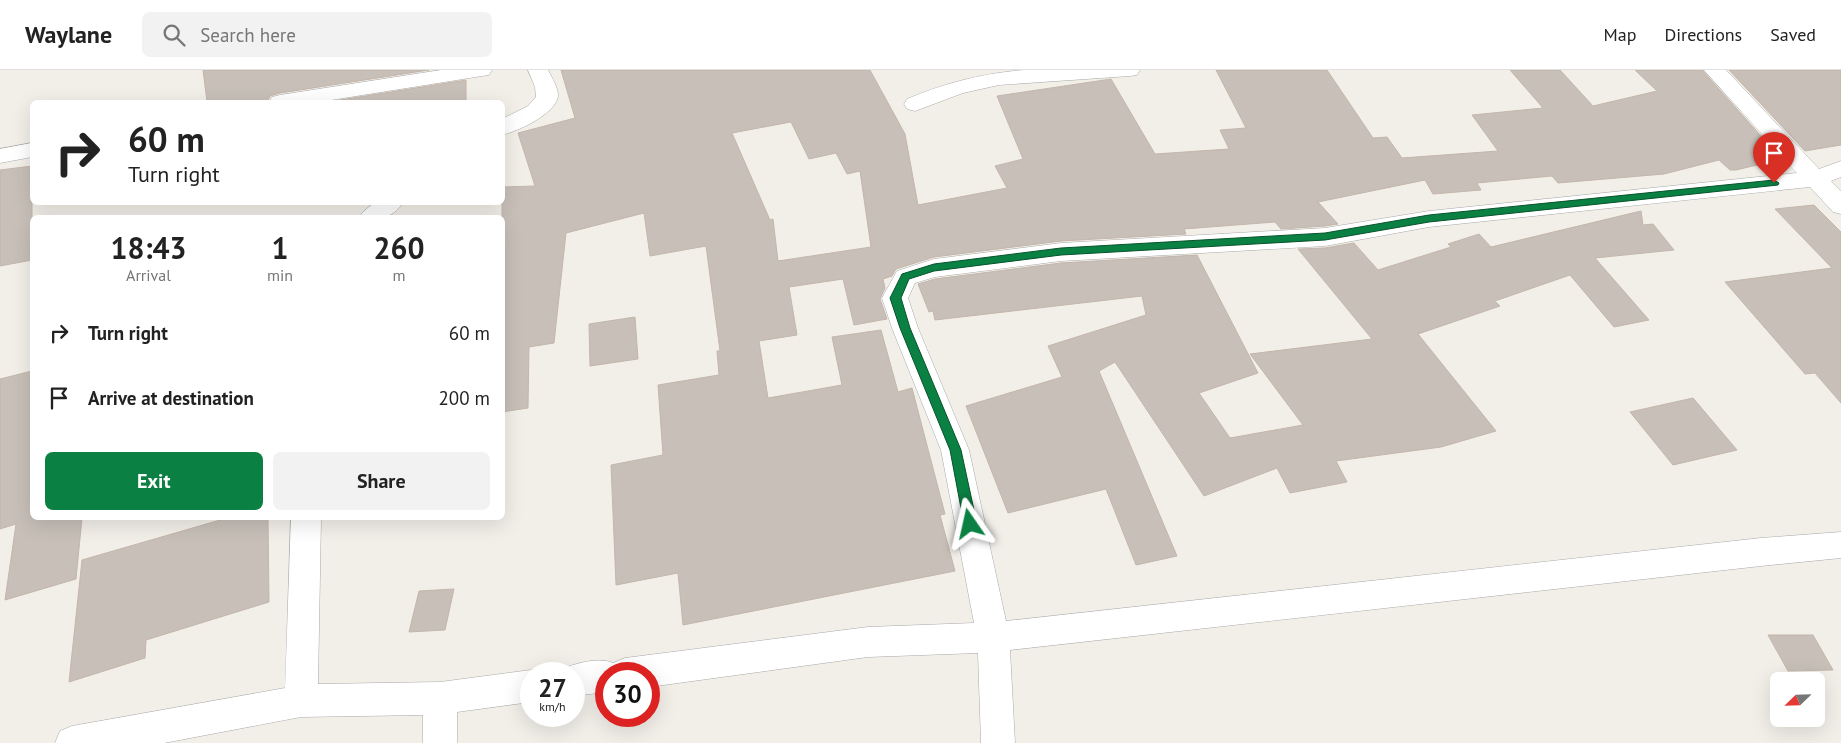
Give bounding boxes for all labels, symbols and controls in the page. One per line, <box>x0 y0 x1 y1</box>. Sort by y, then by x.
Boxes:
search box <box>142 12 492 57</box>
text: Waylane <box>25 19 112 50</box>
icon: search <box>160 21 188 49</box>
text: Search here <box>200 23 296 47</box>
text: Map <box>1604 23 1636 46</box>
text: Directions <box>1664 23 1742 46</box>
text: Saved <box>1770 23 1816 46</box>
text: 60 m <box>128 116 205 162</box>
icon: right <box>45 120 110 185</box>
pin <box>1753 132 1795 183</box>
icon: arrive <box>1760 139 1788 167</box>
text: Turn right <box>128 160 220 188</box>
text: 18:43 <box>110 228 187 267</box>
text: 1 <box>272 228 289 267</box>
text: 260 <box>373 228 425 267</box>
text: Arrival <box>126 265 171 285</box>
text: min <box>267 265 293 285</box>
text: m <box>393 265 406 285</box>
icon: right <box>45 319 73 347</box>
text: Turn right <box>88 321 168 345</box>
text: 60 m <box>449 321 490 345</box>
icon: arrive <box>45 384 73 412</box>
text: Arrive at destination <box>88 386 254 410</box>
text: 200 m <box>438 386 490 410</box>
button: Exit <box>45 452 263 510</box>
button: Share <box>273 452 490 510</box>
position arrow <box>943 497 995 549</box>
speed limit sign: 30 <box>595 662 660 727</box>
text: 27 <box>538 672 567 704</box>
north arrow <box>1770 672 1825 728</box>
map controls <box>1770 672 1825 727</box>
text: km/h <box>539 699 566 714</box>

